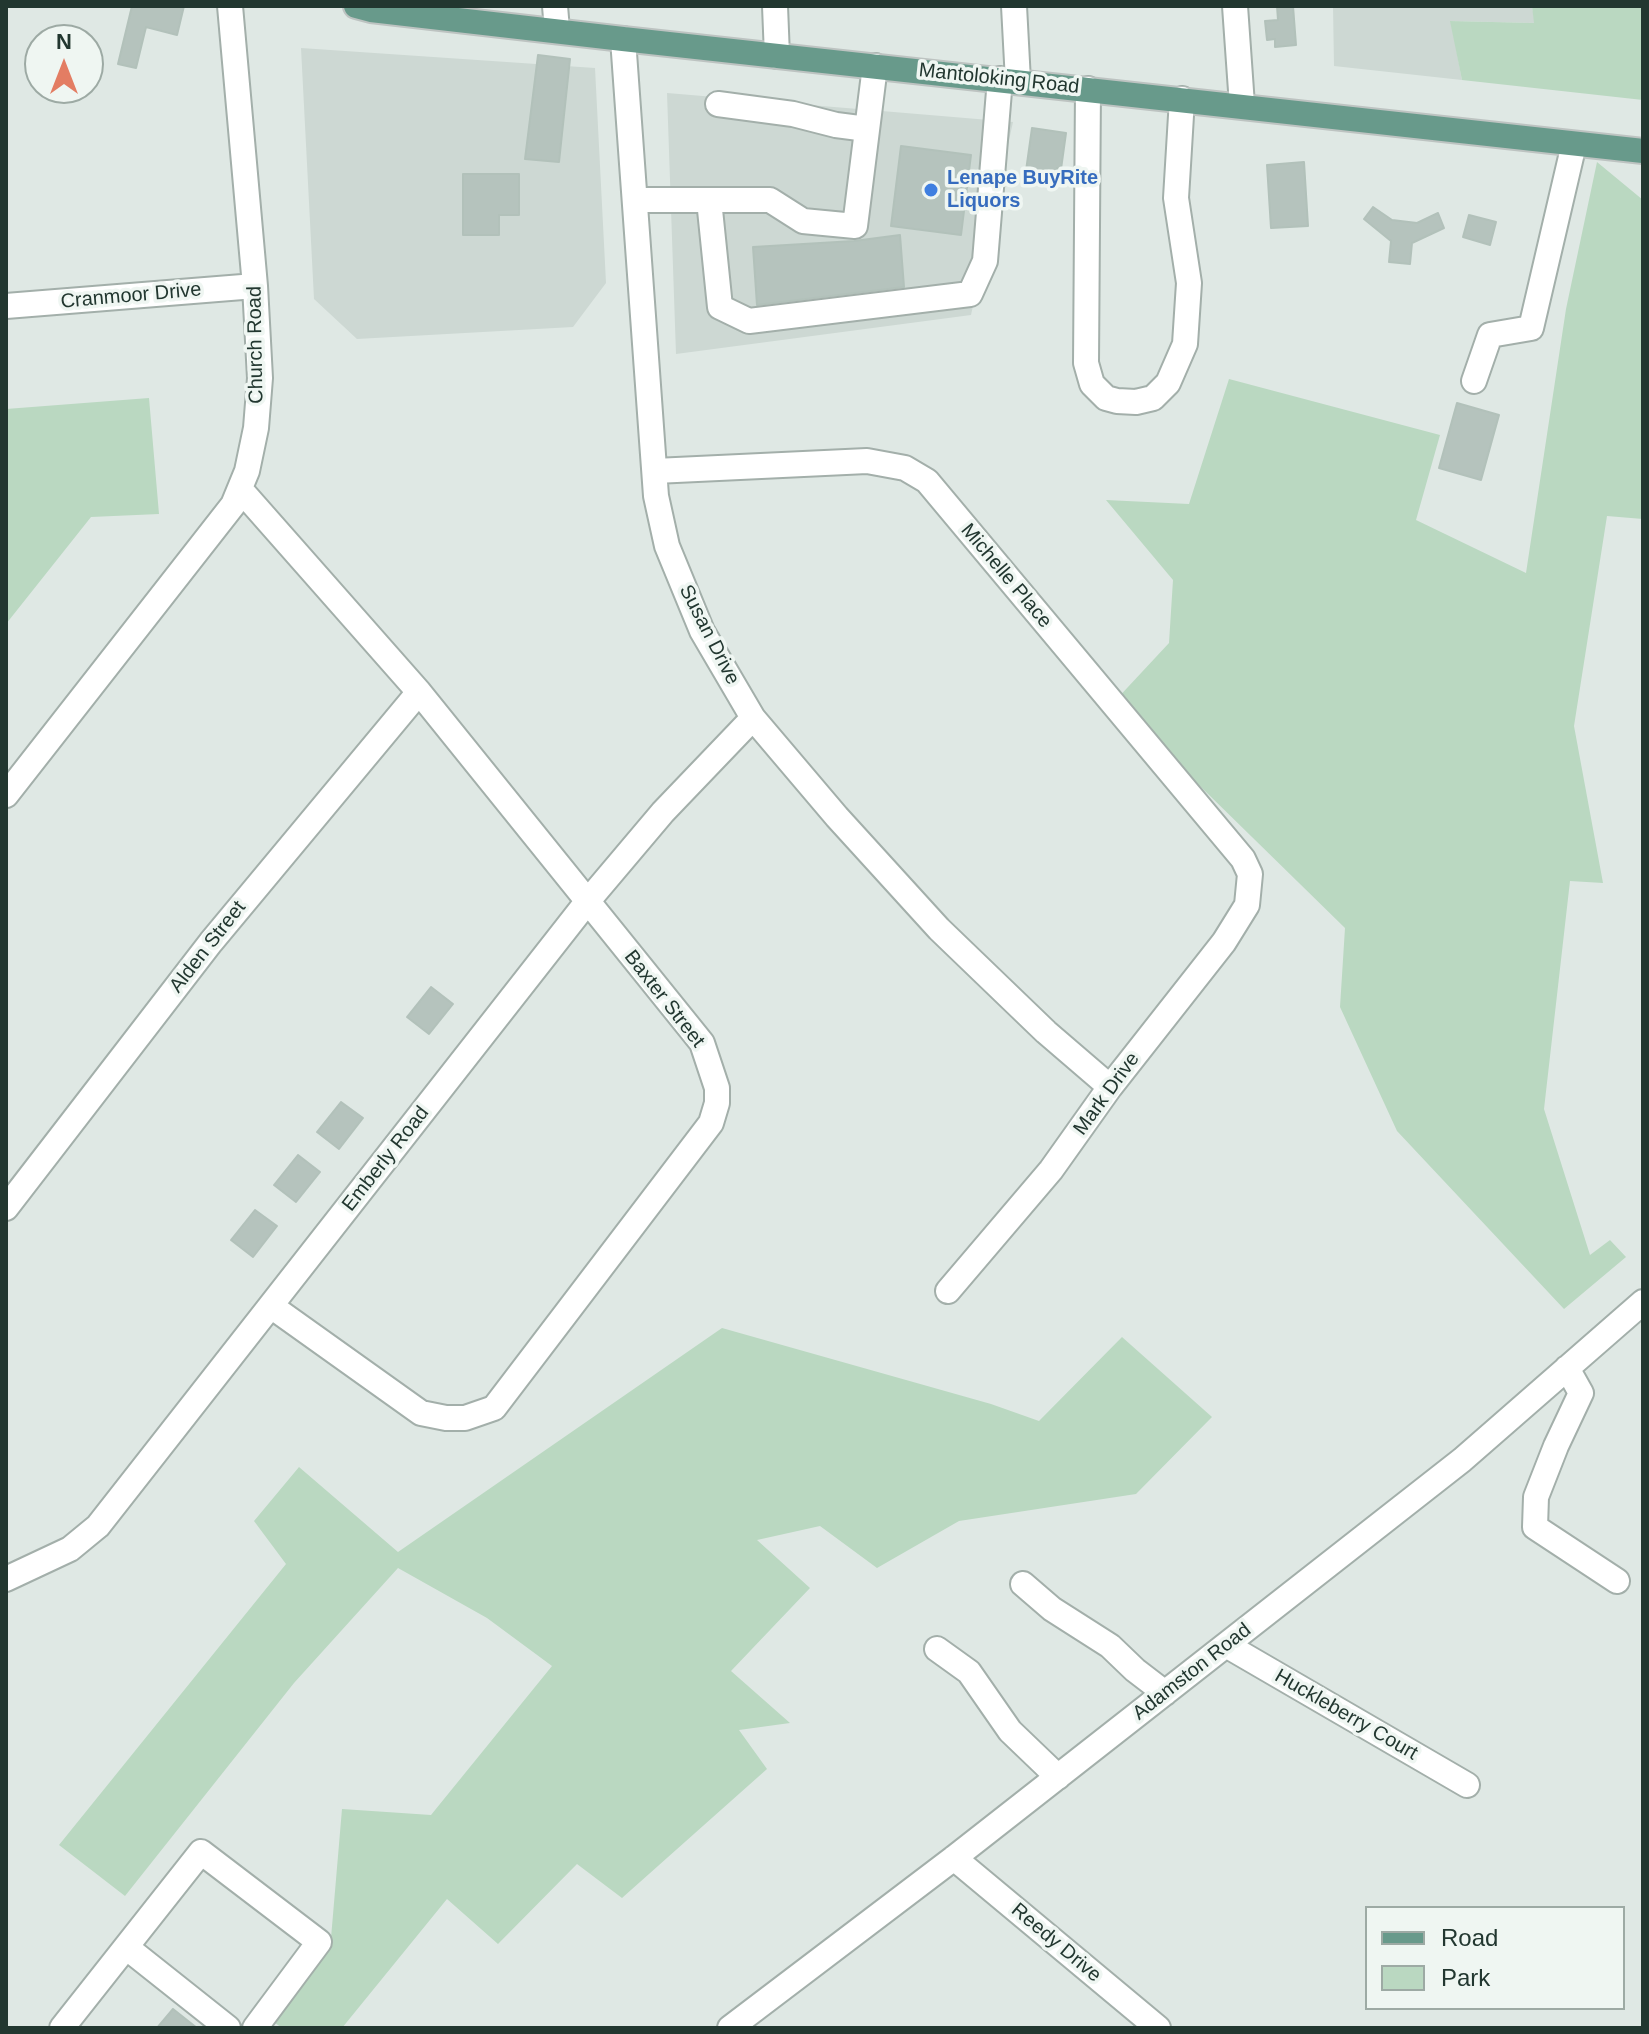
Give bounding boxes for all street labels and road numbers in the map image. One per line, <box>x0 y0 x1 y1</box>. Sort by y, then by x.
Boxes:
street label: Mantoloking Road <box>918 59 1080 99</box>
street label: Cranmoor Drive <box>60 278 202 314</box>
street label: Church Road <box>243 286 269 404</box>
street label: Michelle Place <box>955 519 1057 633</box>
street label: Susan Drive <box>674 581 744 689</box>
street label: Alden Street <box>165 896 251 998</box>
street label: Baxter Street <box>619 946 709 1052</box>
street label: Mark Drive <box>1069 1048 1145 1140</box>
street label: Emberly Road <box>338 1102 434 1216</box>
street label: Adamston Road <box>1128 1618 1256 1726</box>
street label: Huckleberry Court <box>1270 1664 1422 1766</box>
street label: Reedy Drive <box>1006 1898 1106 1988</box>

